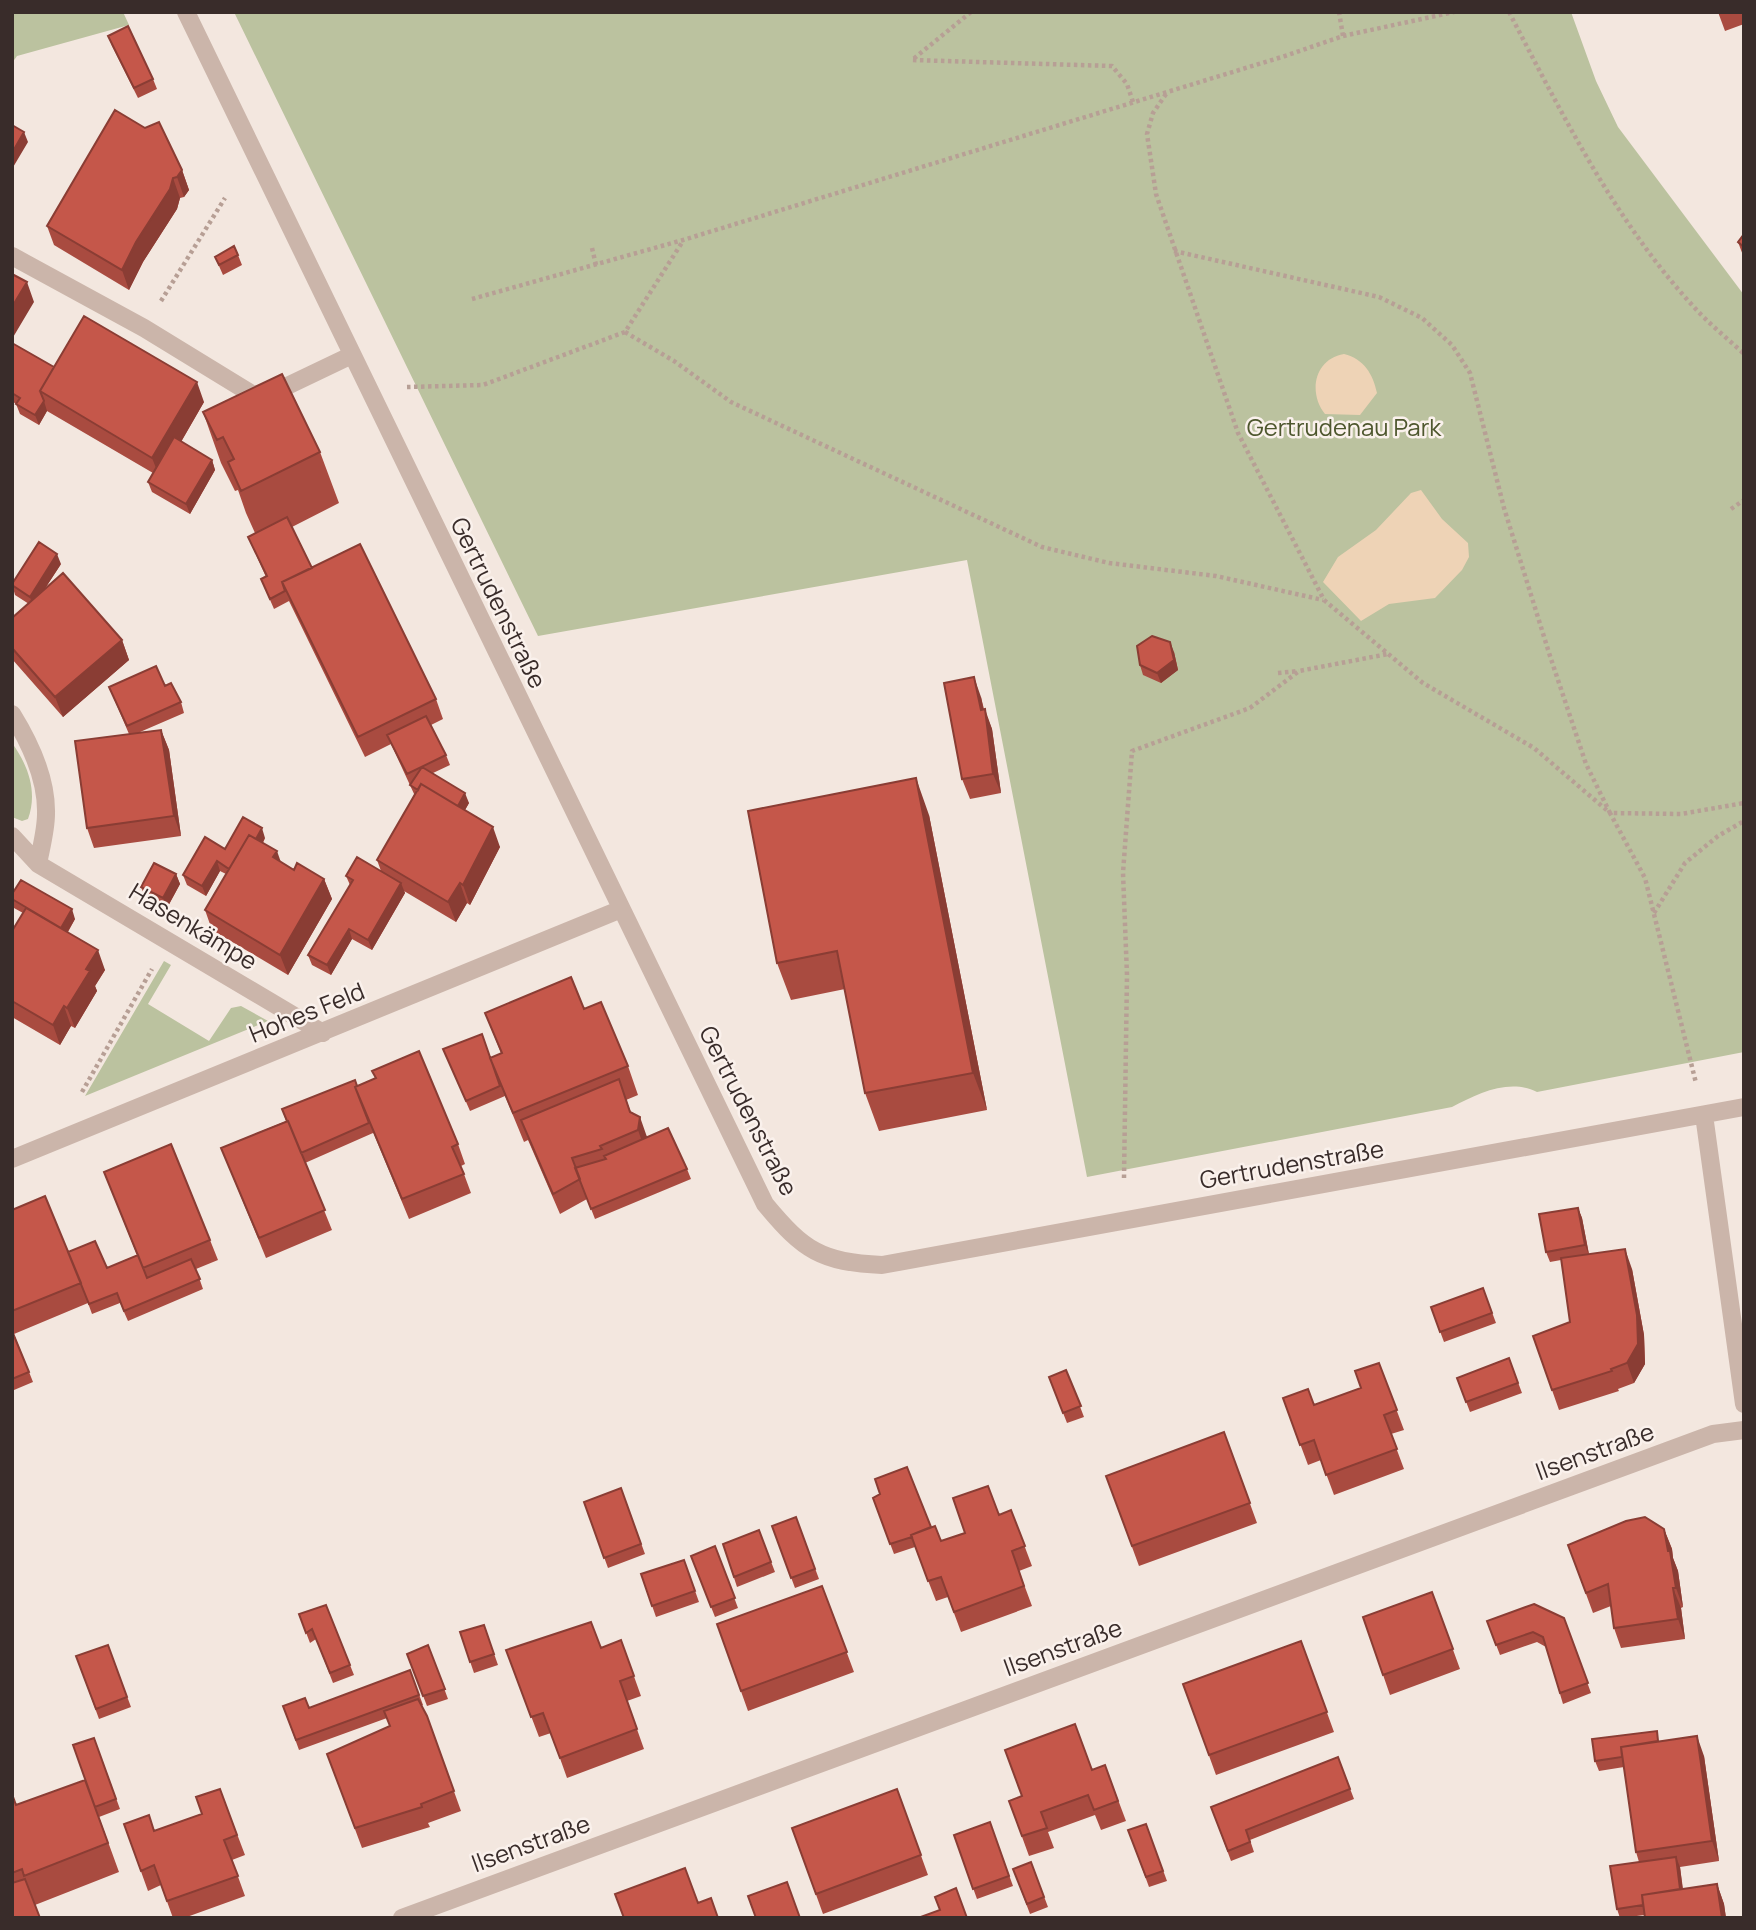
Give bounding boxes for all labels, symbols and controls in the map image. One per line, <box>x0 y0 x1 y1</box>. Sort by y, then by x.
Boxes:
park label: Gertrudenau Park <box>1247 410 1442 443</box>
street label: Gertrudenstraße <box>444 511 555 693</box>
street label: Hasenkämpe <box>124 874 264 977</box>
street label: Hohes Feld <box>244 973 369 1050</box>
street label: Gertrudenstraße <box>692 1020 806 1201</box>
street label: Gertrudenstraße <box>1197 1131 1386 1196</box>
street label: Ilsenstraße <box>1531 1414 1658 1487</box>
street label: Ilsenstraße <box>999 1610 1126 1683</box>
street label: Ilsenstraße <box>467 1806 594 1879</box>

